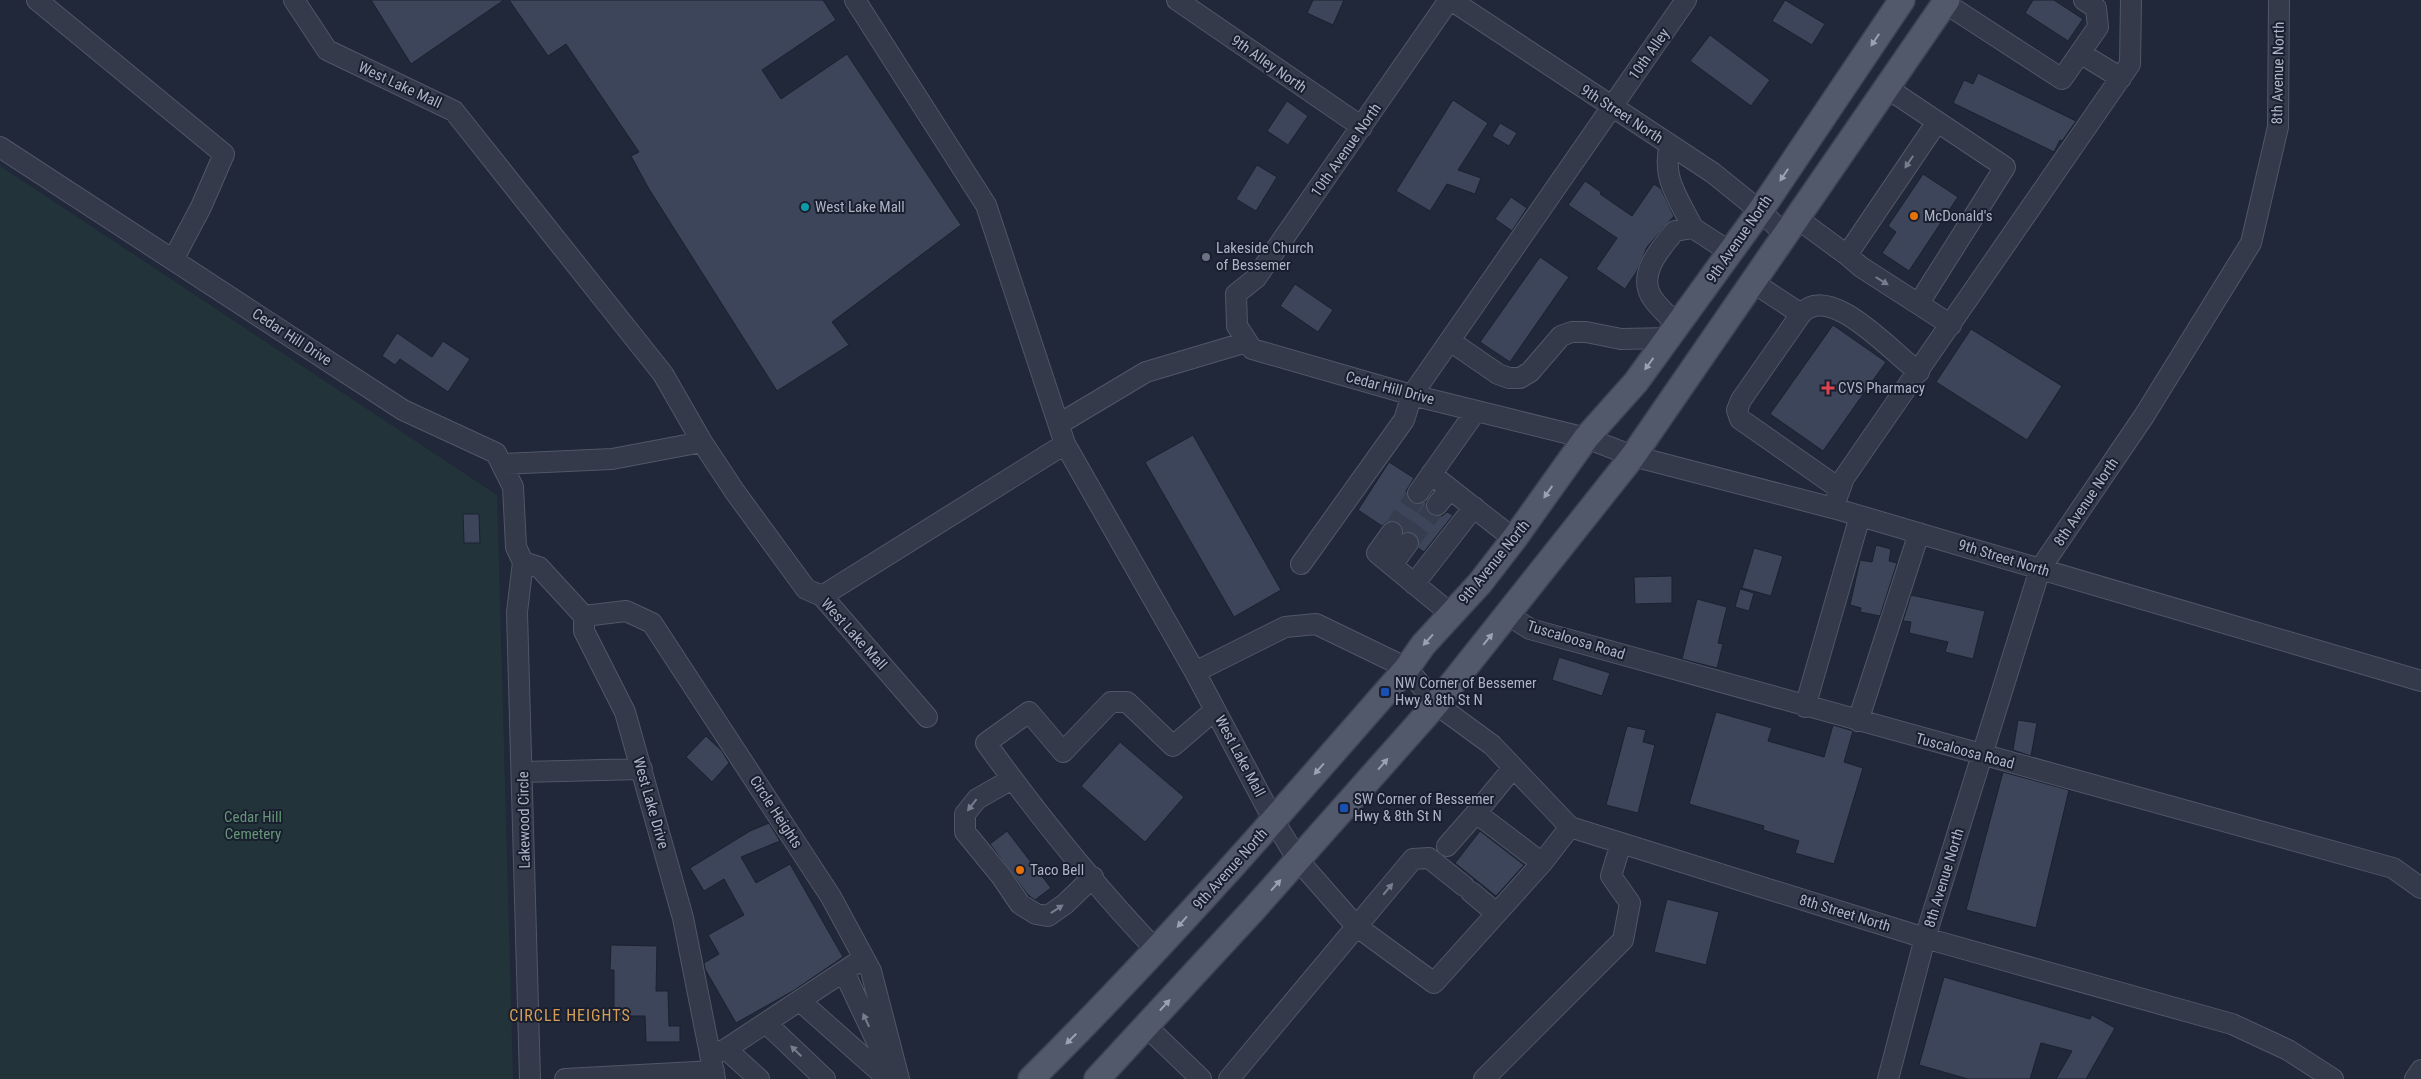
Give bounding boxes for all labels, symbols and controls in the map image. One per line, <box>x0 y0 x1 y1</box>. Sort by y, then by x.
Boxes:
street label: 8th Avenue North <box>2268 22 2288 124</box>
street label: 10th Alley <box>1625 25 1673 83</box>
street label: 9th Alley North <box>1228 31 1310 97</box>
one-way arrow <box>1870 34 1880 47</box>
street label: West Lake Mall <box>356 58 444 112</box>
street label: 9th Street North <box>1577 81 1667 147</box>
street label: 10th Avenue North <box>1307 100 1385 200</box>
one-way arrow <box>1905 156 1914 169</box>
one-way arrow <box>1779 168 1789 182</box>
street label: 9th Avenue North <box>1702 192 1776 286</box>
place label: West Lake Mall <box>815 198 905 216</box>
marker: West Lake Mall <box>799 201 811 213</box>
place label: McDonald's <box>1924 207 1993 225</box>
marker: McDonald's <box>1908 210 1920 222</box>
place label: Lakeside Church of Bessemer <box>1216 239 1314 274</box>
marker: Lakeside Church of Bessemer <box>1200 251 1212 263</box>
one-way arrow <box>1876 276 1889 285</box>
street label: Cedar Hill Drive <box>249 305 335 369</box>
one-way arrow <box>1644 357 1654 371</box>
street label: Cedar Hill Drive <box>1344 368 1436 408</box>
place label: CVS Pharmacy <box>1838 379 1925 397</box>
marker: CVS Pharmacy <box>1822 382 1834 394</box>
street label: 8th Avenue North <box>2050 454 2122 550</box>
one-way arrow <box>1543 485 1553 498</box>
street label: 9th Avenue North <box>1455 516 1533 608</box>
street label: 9th Street North <box>1956 536 2052 580</box>
street label: West Lake Mall <box>817 595 891 673</box>
street label: Tuscaloosa Road <box>1525 617 1627 663</box>
one-way arrow <box>1483 633 1493 646</box>
one-way arrow <box>1422 634 1434 646</box>
place label: NW Corner of Bessemer Hwy & 8th St N <box>1395 674 1537 709</box>
marker: NW Corner of Bessemer Hwy & 8th St N <box>1379 686 1391 698</box>
street label: West Lake Mall <box>1211 712 1269 800</box>
street label: Tuscaloosa Road <box>1914 729 2016 773</box>
street label: West Lake Drive <box>629 755 673 851</box>
one-way arrow <box>1378 757 1389 770</box>
one-way arrow <box>1313 763 1325 775</box>
street label: Lakewood Circle <box>514 771 534 869</box>
street label: Circle Heights <box>746 772 806 852</box>
place label: SW Corner of Bessemer Hwy & 8th St N <box>1354 790 1495 825</box>
one-way arrow <box>966 798 977 811</box>
marker: SW Corner of Bessemer Hwy & 8th St N <box>1338 802 1350 814</box>
park label: Cedar Hill Cemetery <box>224 808 282 843</box>
street label: 9th Avenue North <box>1189 825 1271 913</box>
street label: 8th Avenue North <box>1920 826 1968 930</box>
place label: Taco Bell <box>1030 861 1084 879</box>
marker: Taco Bell <box>1014 864 1026 876</box>
one-way arrow <box>1270 879 1281 892</box>
one-way arrow <box>1382 883 1394 895</box>
street label: 8th Street North <box>1797 891 1893 935</box>
one-way arrow <box>1051 904 1064 914</box>
one-way arrow <box>1176 915 1188 927</box>
one-way arrow <box>1159 999 1171 1011</box>
district label: CIRCLE HEIGHTS <box>509 1006 631 1025</box>
one-way arrow <box>862 1013 870 1027</box>
one-way arrow <box>1065 1033 1077 1045</box>
one-way arrow <box>790 1045 802 1057</box>

